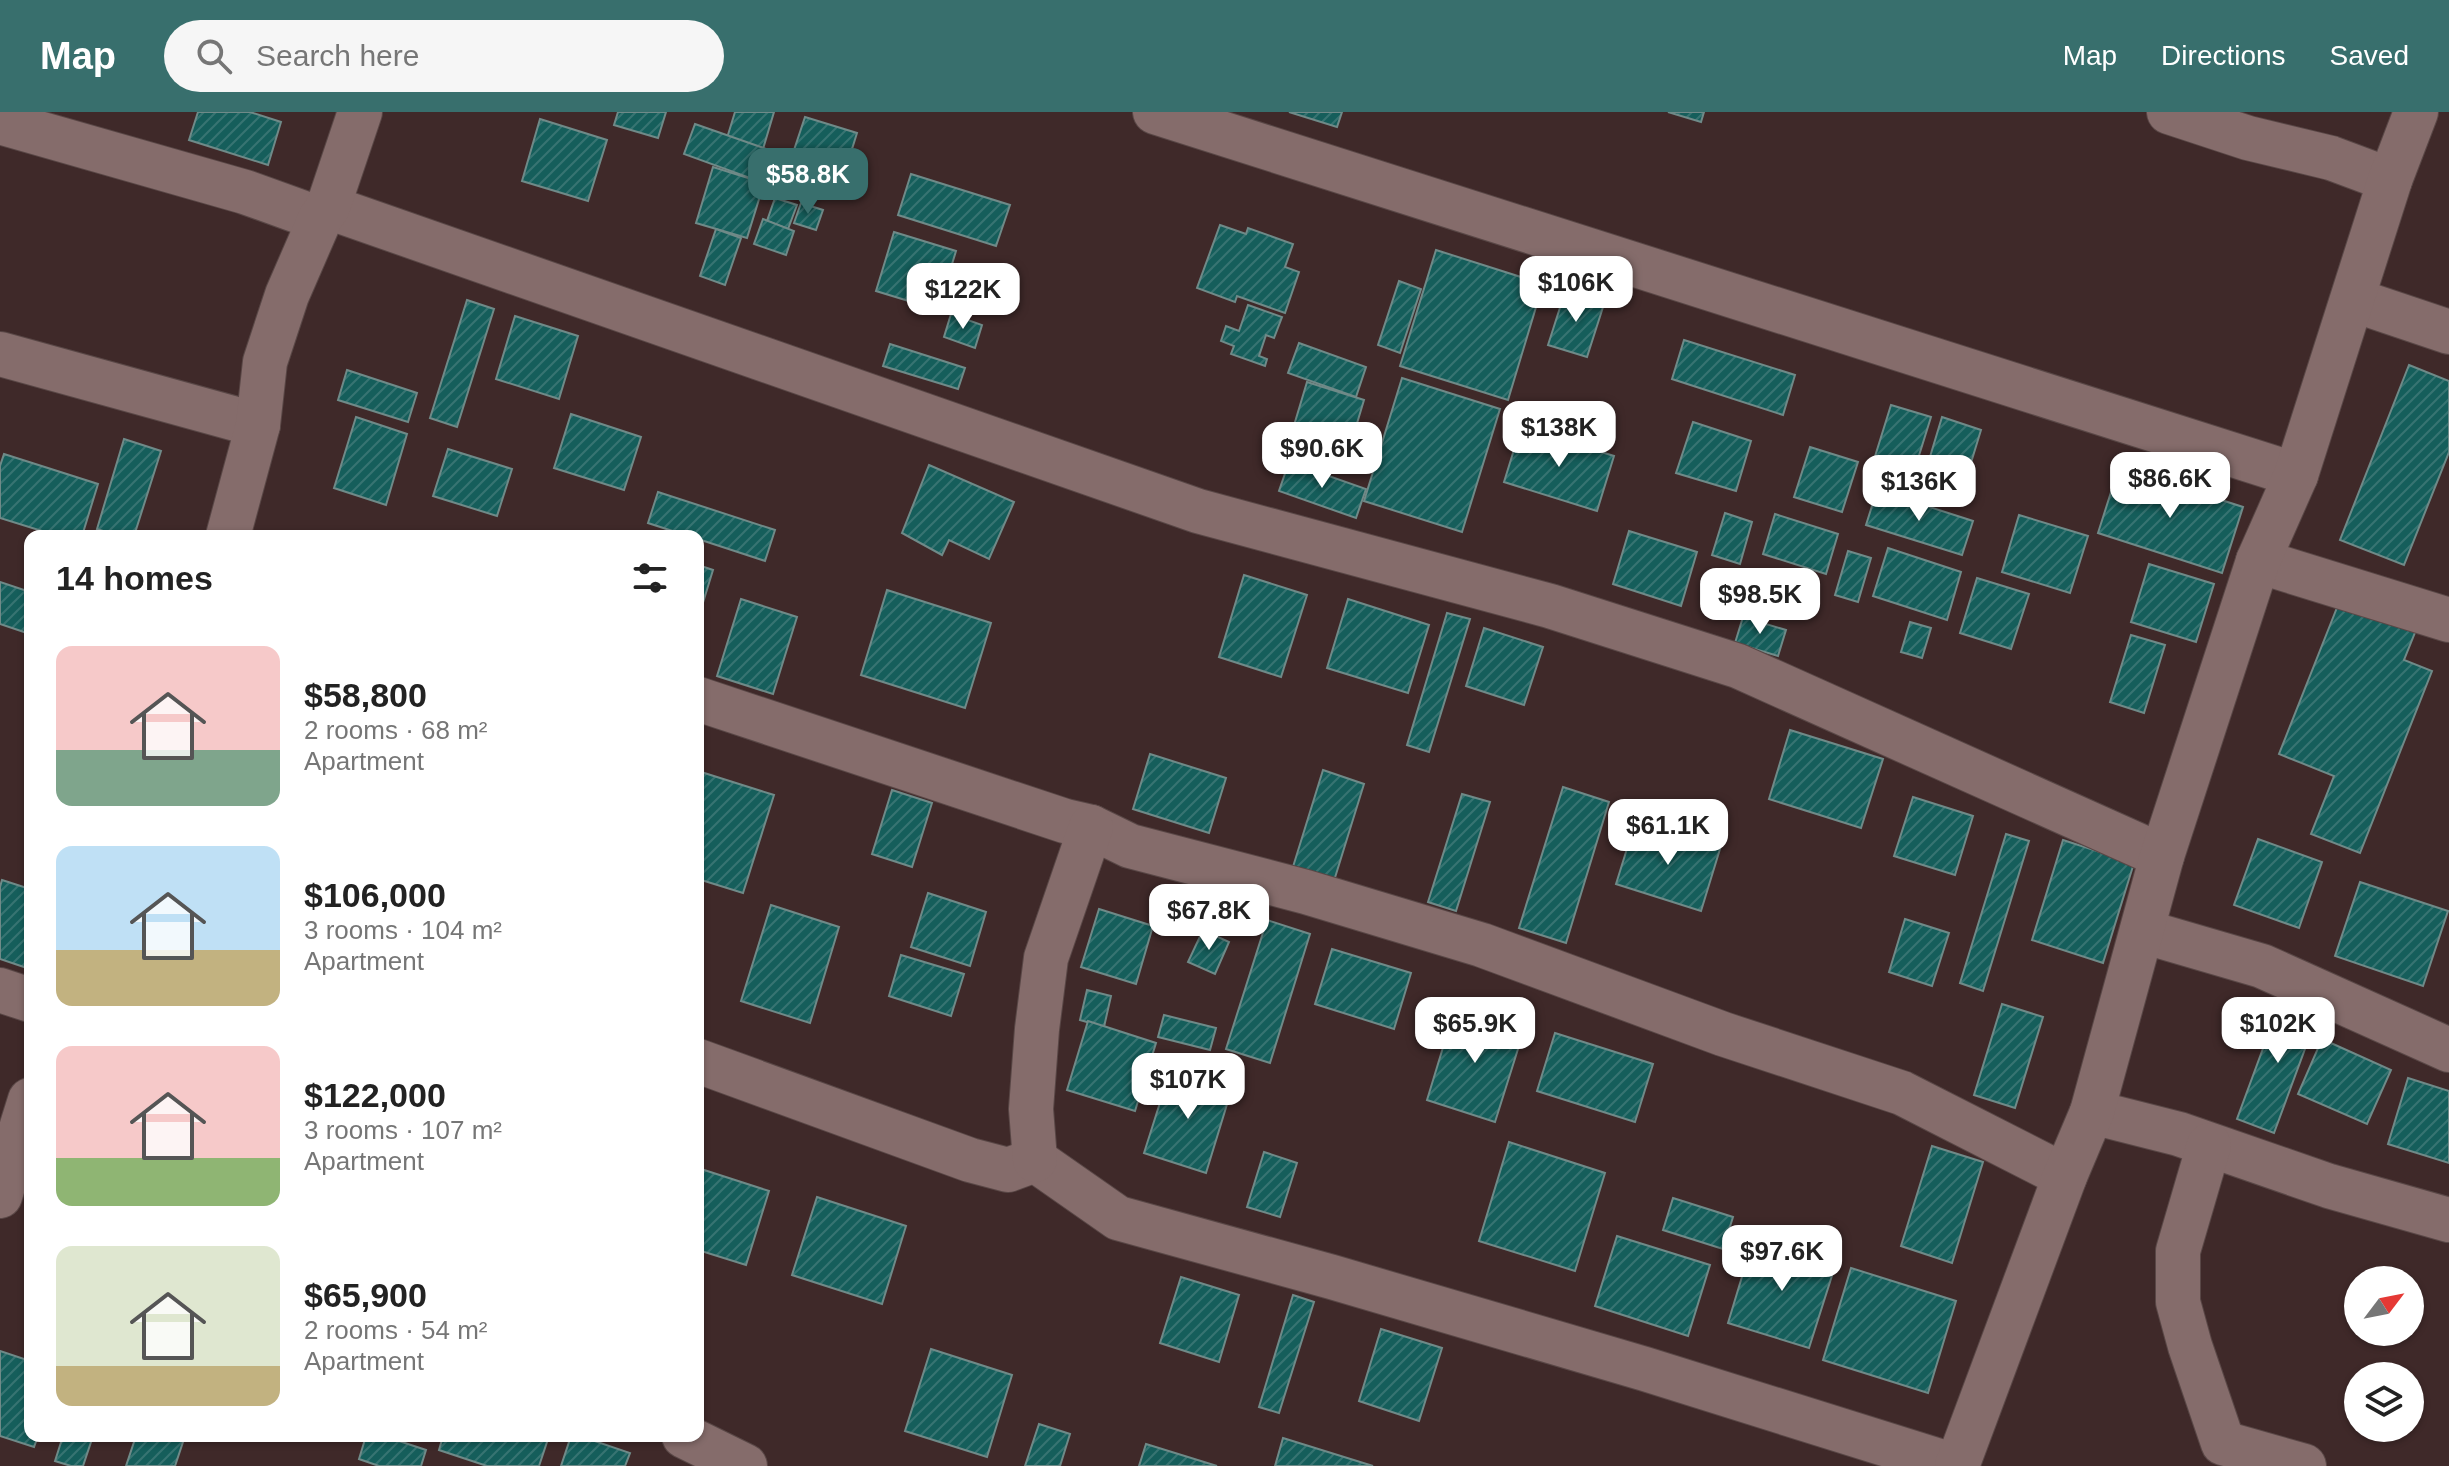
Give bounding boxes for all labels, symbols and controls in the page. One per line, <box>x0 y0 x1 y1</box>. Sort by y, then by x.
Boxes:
search box <box>164 20 724 92</box>
icon: search <box>192 34 236 78</box>
text: Map <box>40 35 116 77</box>
text: Search here <box>256 39 419 72</box>
text: Map <box>2063 40 2117 71</box>
text: Directions <box>2161 40 2286 71</box>
text: Saved <box>2330 40 2409 71</box>
pin: $58.8K <box>743 148 873 216</box>
text: $58.8K <box>766 159 850 189</box>
pin: $106K <box>1520 256 1632 324</box>
pin: $122K <box>907 263 1019 331</box>
text: $106K <box>1538 267 1614 297</box>
text: $122K <box>925 274 1001 304</box>
pin: $138K <box>1503 401 1615 469</box>
text: $138K <box>1521 412 1597 442</box>
pin: $90.6K <box>1257 422 1387 490</box>
text: $90.6K <box>1280 433 1364 463</box>
pin: $86.6K <box>2105 452 2235 520</box>
pin: $136K <box>1863 455 1975 523</box>
text: $86.6K <box>2128 463 2212 493</box>
text: $136K <box>1881 466 1957 496</box>
icon: filters <box>628 556 672 600</box>
text: 14 homes <box>56 559 213 597</box>
pin: $98.5K <box>1695 568 1825 636</box>
text: $98.5K <box>1718 579 1802 609</box>
text: $58,800 <box>304 676 427 714</box>
icon: home <box>120 678 216 774</box>
text: 2 rooms · 68 m² <box>304 715 488 745</box>
text: Apartment <box>304 746 424 776</box>
pin: $61.1K <box>1603 799 1733 867</box>
text: $61.1K <box>1626 810 1710 840</box>
text: $106,000 <box>304 876 446 914</box>
icon: home <box>120 878 216 974</box>
pin: $67.8K <box>1144 884 1274 952</box>
text: $67.8K <box>1167 895 1251 925</box>
text: 3 rooms · 104 m² <box>304 915 502 945</box>
text: Apartment <box>304 946 424 976</box>
pin: $65.9K <box>1410 997 1540 1065</box>
pin: $102K <box>2222 997 2334 1065</box>
text: $65.9K <box>1433 1008 1517 1038</box>
text: $102K <box>2240 1008 2316 1038</box>
pin: $107K <box>1132 1053 1244 1121</box>
text: $107K <box>1150 1064 1226 1094</box>
text: $122,000 <box>304 1076 446 1114</box>
icon: home <box>120 1078 216 1174</box>
text: 3 rooms · 107 m² <box>304 1115 502 1145</box>
text: Apartment <box>304 1146 424 1176</box>
pin: $97.6K <box>1717 1225 1847 1293</box>
text: $97.6K <box>1740 1236 1824 1266</box>
north arrow <box>2344 1266 2424 1346</box>
map controls <box>2344 1266 2424 1442</box>
text: $65,900 <box>304 1276 427 1314</box>
icon: home <box>120 1278 216 1374</box>
text: 2 rooms · 54 m² <box>304 1315 488 1345</box>
text: Apartment <box>304 1346 424 1376</box>
button: layers <box>2344 1362 2424 1442</box>

